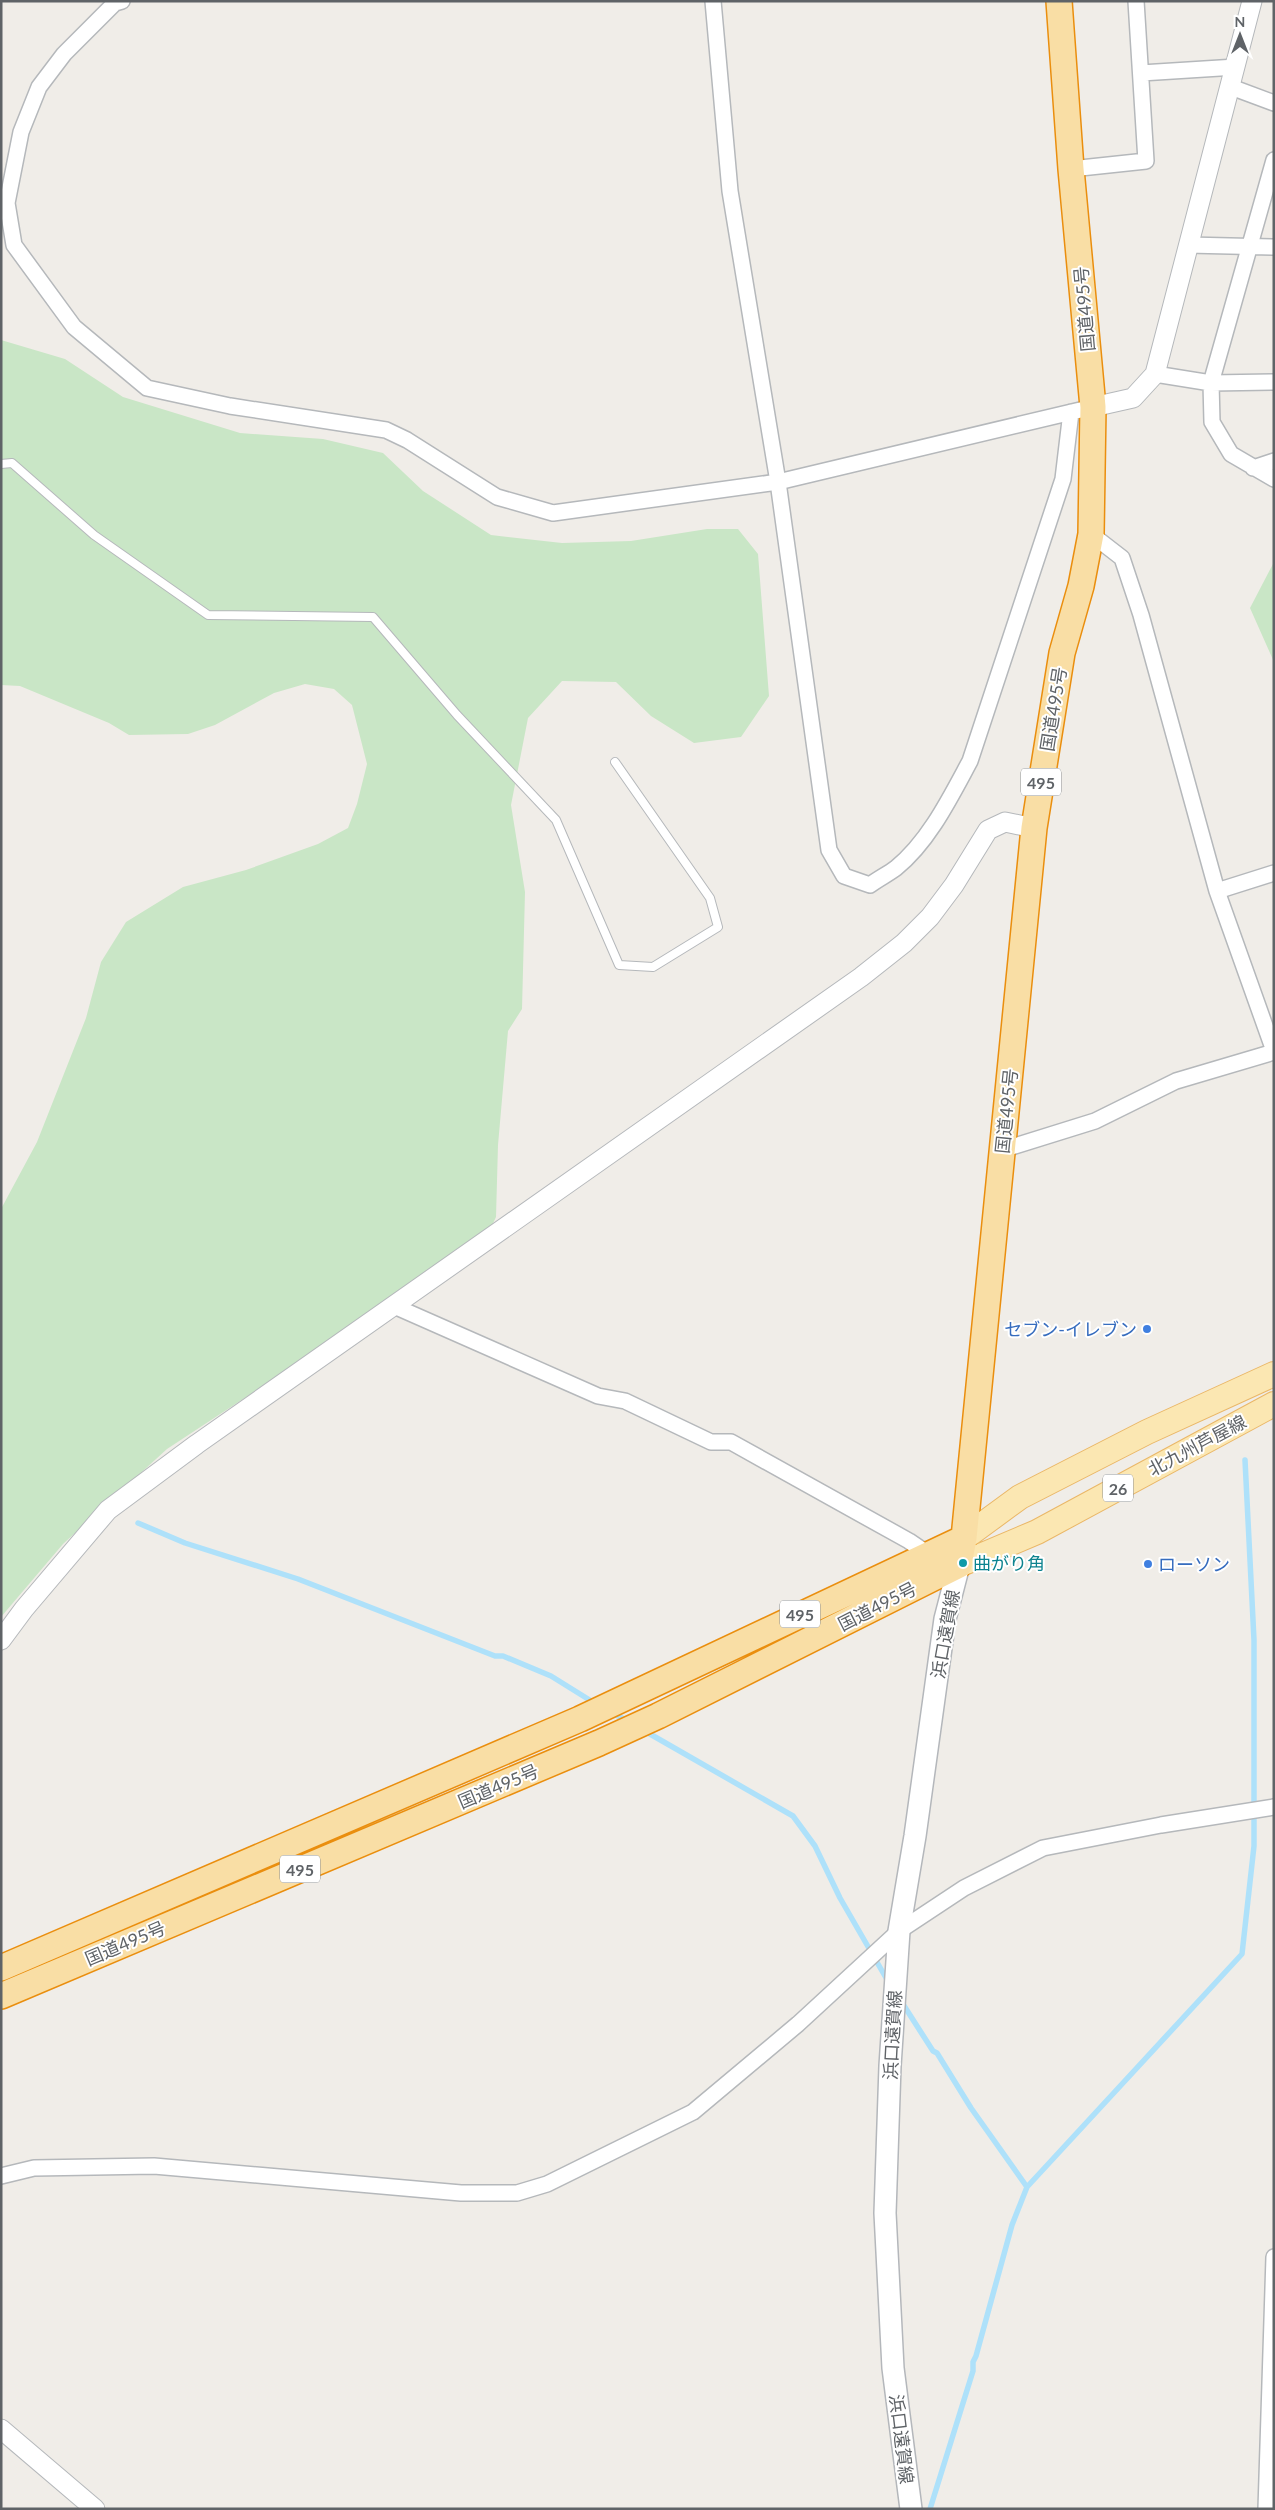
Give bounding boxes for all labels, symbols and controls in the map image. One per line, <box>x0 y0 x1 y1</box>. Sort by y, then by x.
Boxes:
north arrow <box>1215 10 1265 60</box>
text: N <box>1235 13 1245 30</box>
street label: 国道495号 <box>1069 266 1099 352</box>
street label: 国道495号 <box>1035 665 1071 753</box>
road number: 495 <box>1021 769 1061 796</box>
street label: 国道495号 <box>991 1067 1021 1155</box>
place label: セブン-イレブン <box>1004 1318 1137 1340</box>
marker: セブン-イレブン <box>1141 1323 1153 1335</box>
street label: 北九州芦屋線 <box>1144 1410 1250 1480</box>
road number: 26 <box>1103 1475 1133 1502</box>
place label: 曲がり角 <box>973 1552 1045 1574</box>
place label: ローソン <box>1158 1553 1230 1575</box>
marker: 曲がり角 <box>957 1557 969 1569</box>
marker: ローソン <box>1142 1558 1154 1570</box>
street label: 国道495号 <box>834 1577 920 1635</box>
street label: 浜口遠賀線 <box>926 1588 964 1680</box>
road number: 495 <box>780 1600 820 1628</box>
street label: 国道495号 <box>454 1759 542 1813</box>
road number: 495 <box>280 1856 320 1882</box>
street label: 国道495号 <box>81 1916 169 1970</box>
street label: 浜口遠賀線 <box>879 1989 905 2081</box>
street label: 浜口遠賀線 <box>886 2393 918 2485</box>

